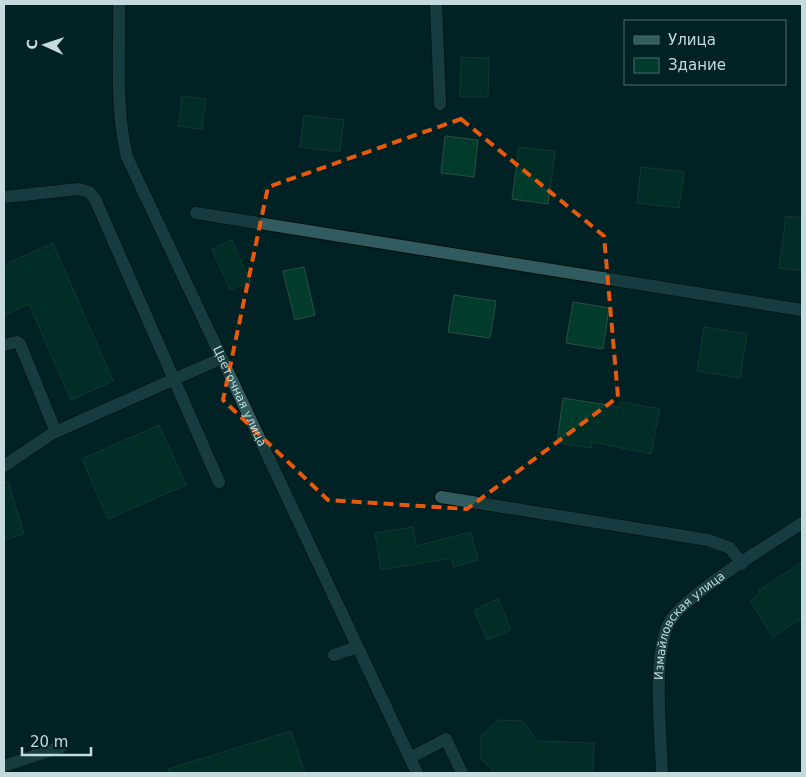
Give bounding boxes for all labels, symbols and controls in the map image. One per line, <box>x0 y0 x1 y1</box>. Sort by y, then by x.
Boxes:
north arrow <box>20 20 70 70</box>
legend <box>624 20 786 85</box>
text: Улица <box>668 31 716 49</box>
text: С <box>24 39 40 50</box>
text: Здание <box>668 56 726 74</box>
street label: Цветочная улица <box>210 344 269 449</box>
street label: Измайловская улица <box>652 569 728 680</box>
scale bar <box>22 724 91 756</box>
text: 20 m <box>30 733 68 751</box>

